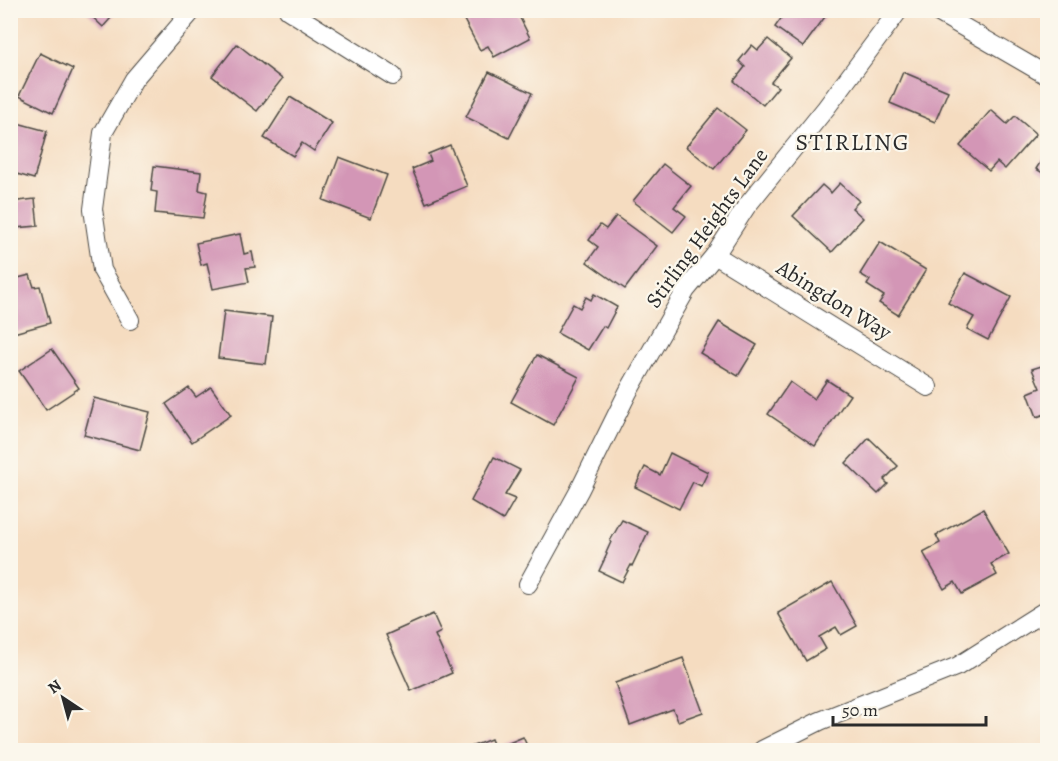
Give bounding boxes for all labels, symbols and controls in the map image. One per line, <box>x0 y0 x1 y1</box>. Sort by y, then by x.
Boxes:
district label: STIRLING <box>796 126 910 158</box>
street label: Stirling Heights Lane <box>639 142 775 314</box>
street label: Abingdon Way <box>770 252 897 347</box>
north arrow <box>33 668 93 728</box>
text: N <box>44 674 66 699</box>
scale bar <box>833 689 986 727</box>
text: 50 m <box>842 698 878 722</box>

